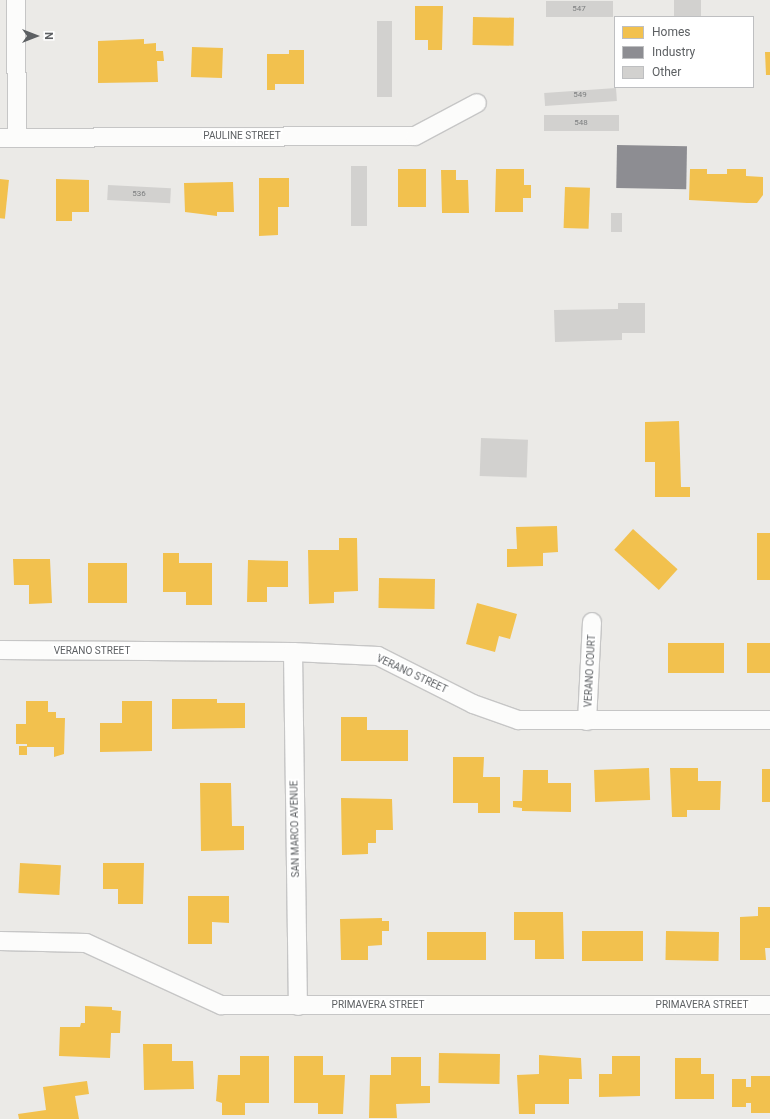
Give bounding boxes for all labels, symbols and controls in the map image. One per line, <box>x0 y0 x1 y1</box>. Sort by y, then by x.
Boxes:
house number: 547 <box>572 4 586 14</box>
north arrow <box>16 16 56 56</box>
legend <box>614 16 754 88</box>
text: Homes <box>652 25 690 39</box>
text: N <box>42 32 55 40</box>
text: Industry <box>652 45 695 59</box>
text: Other <box>652 65 681 79</box>
house number: 549 <box>573 90 587 100</box>
house number: 548 <box>574 118 588 128</box>
street label: PAULINE STREET <box>203 130 281 142</box>
house number: 536 <box>132 189 146 199</box>
street label: VERANO COURT <box>582 634 598 708</box>
street label: VERANO STREET <box>54 645 130 657</box>
street label: VERANO STREET <box>375 652 449 696</box>
street label: SAN MARCO AVENUE <box>288 780 302 878</box>
street label: PRIMAVERA STREET <box>332 999 424 1011</box>
street label: PRIMAVERA STREET <box>656 999 748 1011</box>

